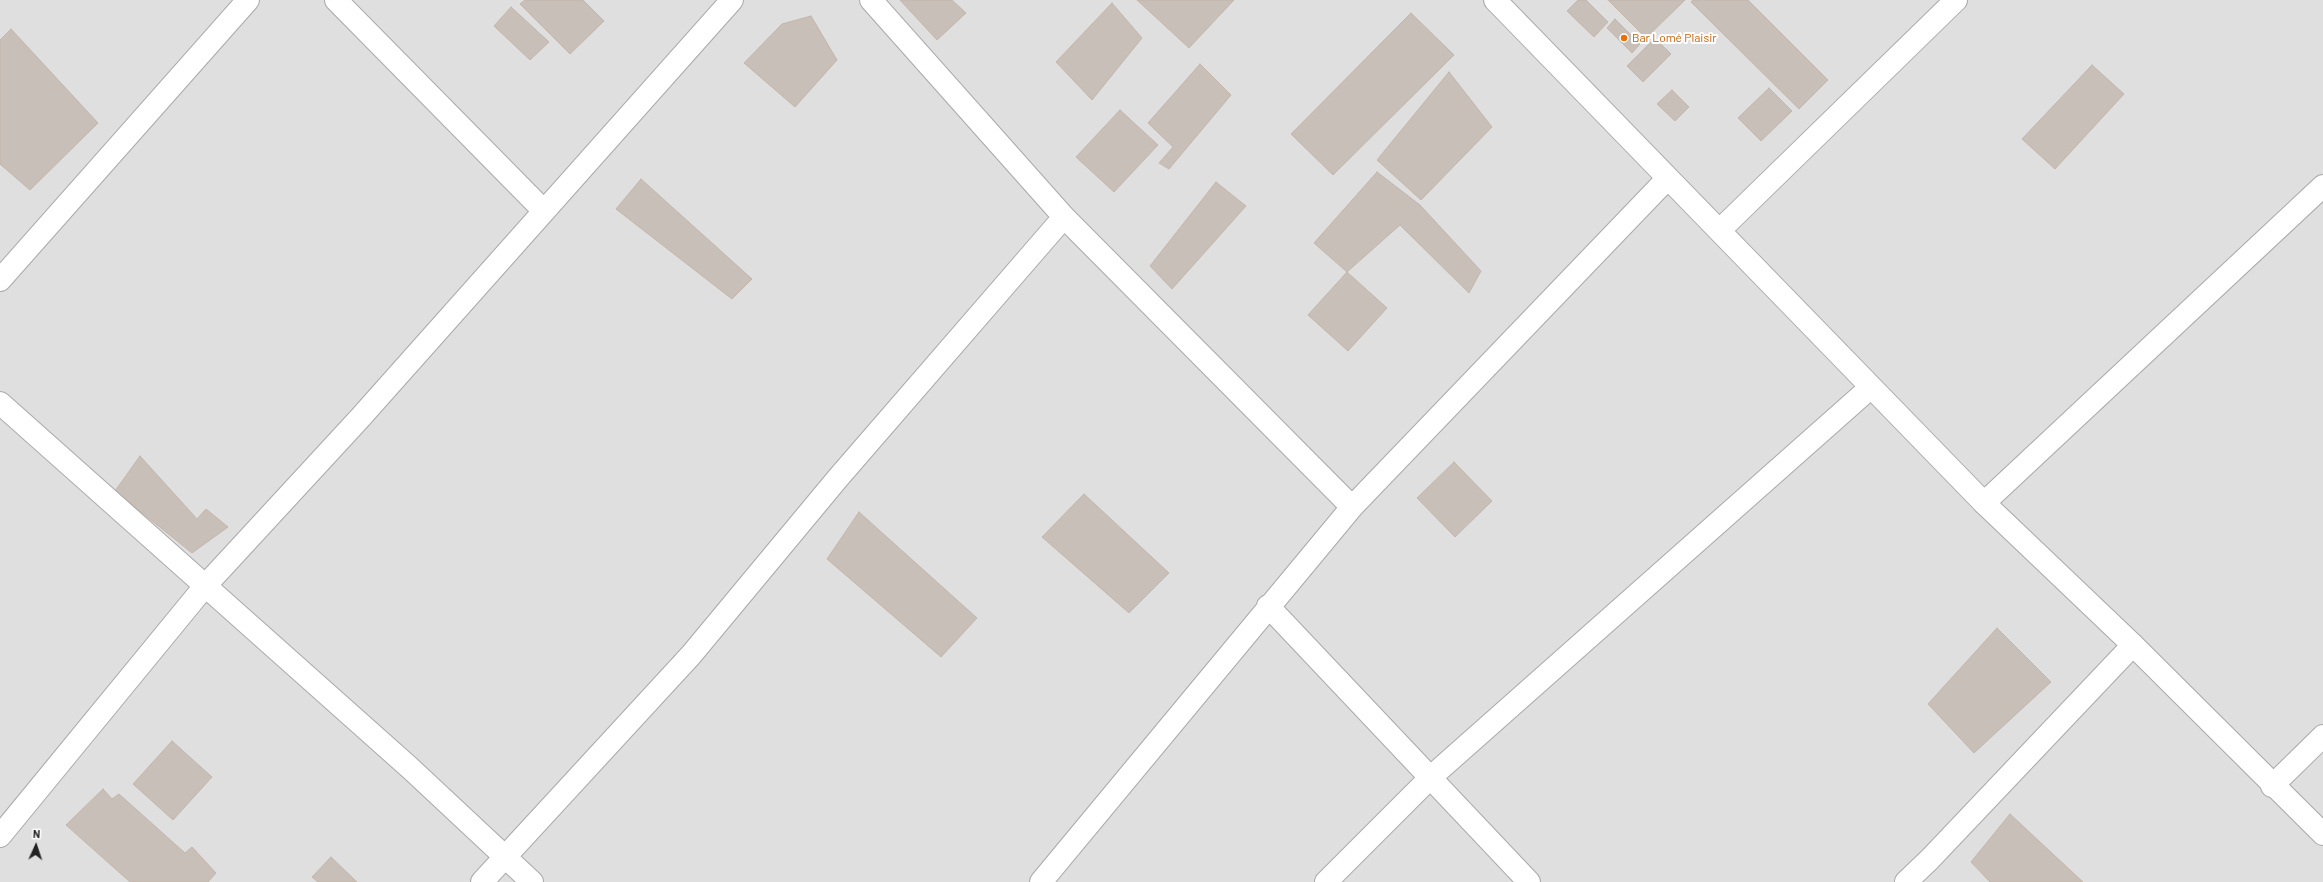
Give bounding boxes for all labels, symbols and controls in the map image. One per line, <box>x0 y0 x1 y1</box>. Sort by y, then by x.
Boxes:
place label: Bar Lomé Plaisir <box>1632 31 1717 45</box>
marker: Bar Lomé Plaisir <box>1619 33 1629 43</box>
north arrow <box>16 826 56 866</box>
text: N <box>33 827 41 840</box>

